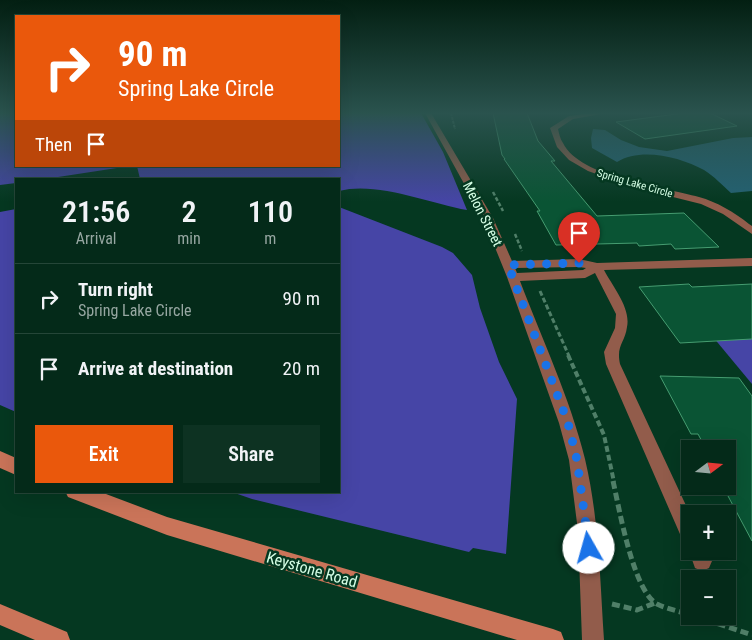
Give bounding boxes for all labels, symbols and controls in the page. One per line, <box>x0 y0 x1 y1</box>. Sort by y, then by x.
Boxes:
text: 90 m <box>118 34 187 75</box>
icon: right <box>35 35 100 100</box>
text: Spring Lake Circle <box>118 76 274 101</box>
icon: arrive <box>82 130 110 158</box>
text: Then <box>35 133 72 156</box>
street label: Spring Lake Circle <box>596 166 674 200</box>
street label: Melon Street <box>460 179 506 249</box>
text: 21:56 <box>62 194 130 229</box>
text: 2 <box>181 194 197 229</box>
text: 110 <box>248 194 293 229</box>
pin <box>558 212 600 263</box>
icon: arrive <box>565 219 593 247</box>
text: Arrival <box>76 229 116 248</box>
text: min <box>177 229 201 248</box>
text: m <box>264 229 276 248</box>
text: Turn right <box>78 278 153 301</box>
icon: right <box>35 285 63 313</box>
text: 90 m <box>283 287 320 310</box>
text: Spring Lake Circle <box>78 301 192 320</box>
icon: arrive <box>35 355 63 383</box>
text: Arrive at destination <box>78 357 233 380</box>
text: 20 m <box>283 357 320 380</box>
button: Exit <box>35 425 173 483</box>
button: Share <box>183 425 320 483</box>
north arrow <box>681 440 736 495</box>
map controls <box>681 440 736 625</box>
button: + <box>681 505 736 560</box>
position arrow <box>562 521 614 573</box>
street label: Keystone Road <box>264 547 359 592</box>
button: − <box>681 570 736 625</box>

